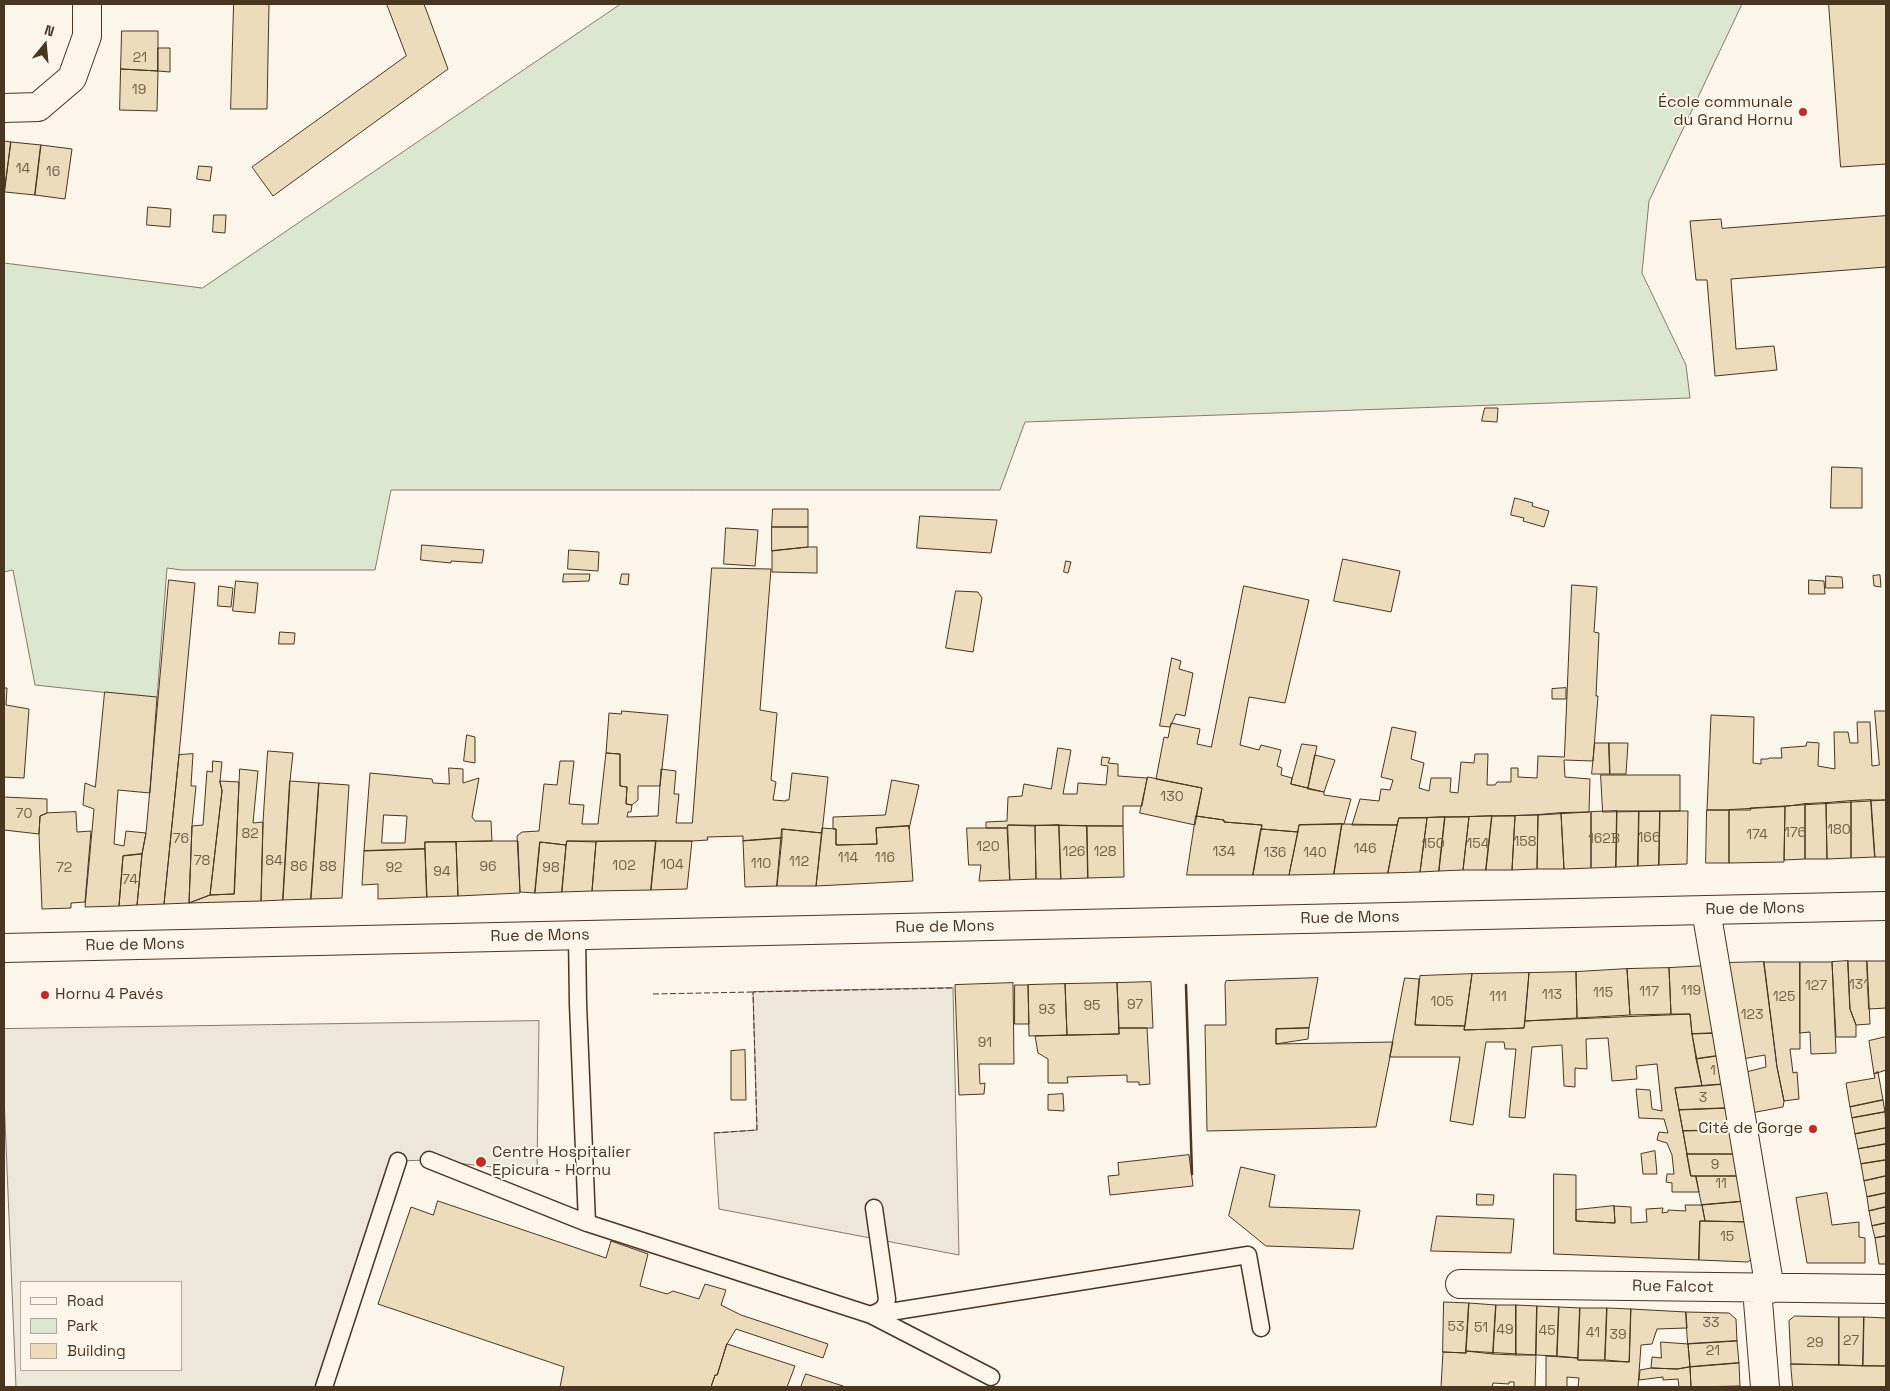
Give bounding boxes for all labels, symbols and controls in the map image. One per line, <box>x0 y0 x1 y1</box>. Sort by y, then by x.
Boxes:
north arrow <box>20 20 70 70</box>
text: N <box>42 21 56 41</box>
house number: 21 <box>133 50 147 66</box>
house number: 19 <box>132 82 146 98</box>
place label: École communale du Grand Hornu <box>1658 93 1793 131</box>
marker: École communale du Grand Hornu <box>1797 106 1809 118</box>
house number: 14 <box>16 161 30 177</box>
house number: 16 <box>46 164 60 180</box>
house number: 130 <box>1160 789 1184 805</box>
house number: 70 <box>16 806 32 822</box>
house number: 180 <box>1827 822 1851 838</box>
house number: 176 <box>1784 825 1806 841</box>
house number: 82 <box>241 826 259 842</box>
house number: 174 <box>1746 827 1768 843</box>
house number: 166 <box>1638 830 1660 846</box>
house number: 76 <box>173 831 189 847</box>
house number: 162B <box>1588 831 1620 847</box>
house number: 158 <box>1514 834 1536 850</box>
house number: 150 <box>1421 836 1445 852</box>
house number: 154 <box>1467 836 1489 852</box>
house number: 120 <box>976 839 1000 855</box>
house number: 146 <box>1353 841 1377 857</box>
house number: 126 <box>1063 844 1085 860</box>
house number: 128 <box>1093 844 1117 860</box>
house number: 134 <box>1212 844 1236 860</box>
house number: 136 <box>1264 845 1286 861</box>
house number: 140 <box>1303 845 1327 861</box>
house number: 114 <box>838 850 858 866</box>
house number: 116 <box>875 850 895 866</box>
house number: 78 <box>194 853 210 869</box>
house number: 84 <box>265 853 283 869</box>
house number: 112 <box>789 854 809 870</box>
house number: 110 <box>751 856 771 872</box>
house number: 104 <box>660 857 684 873</box>
house number: 102 <box>612 858 636 874</box>
house number: 86 <box>290 859 308 875</box>
house number: 88 <box>319 859 337 875</box>
house number: 96 <box>479 859 497 875</box>
house number: 72 <box>56 860 72 876</box>
house number: 92 <box>385 860 403 876</box>
house number: 98 <box>542 860 560 876</box>
house number: 94 <box>433 864 451 880</box>
house number: 74 <box>122 872 138 888</box>
street label: Rue de Mons <box>1705 899 1805 919</box>
street label: Rue de Mons <box>1300 908 1400 928</box>
street label: Rue de Mons <box>895 917 995 937</box>
street label: Rue de Mons <box>490 926 590 946</box>
street label: Rue de Mons <box>85 935 185 955</box>
house number: 131 <box>1849 977 1869 993</box>
house number: 127 <box>1805 978 1827 994</box>
house number: 119 <box>1681 983 1701 999</box>
house number: 117 <box>1639 984 1659 1000</box>
place label: Hornu 4 Pavés <box>55 985 164 1005</box>
house number: 115 <box>1593 985 1613 1001</box>
house number: 113 <box>1542 987 1562 1003</box>
marker: Hornu 4 Pavés <box>39 989 51 1001</box>
house number: 111 <box>1489 989 1507 1005</box>
house number: 125 <box>1773 989 1795 1005</box>
house number: 105 <box>1430 994 1454 1010</box>
house number: 97 <box>1127 997 1143 1013</box>
house number: 95 <box>1084 998 1100 1014</box>
house number: 93 <box>1038 1002 1056 1018</box>
house number: 123 <box>1741 1007 1763 1023</box>
house number: 91 <box>978 1035 992 1051</box>
house number: 1 <box>1710 1063 1716 1079</box>
house number: 3 <box>1699 1090 1707 1106</box>
place label: Cité de Gorge <box>1698 1119 1803 1139</box>
marker: Cité de Gorge <box>1807 1123 1819 1135</box>
place label: Centre Hospitalier Epicura - Hornu <box>492 1143 631 1181</box>
marker: Centre Hospitalier Epicura - Hornu <box>474 1155 488 1169</box>
house number: 9 <box>1711 1157 1719 1173</box>
house number: 11 <box>1715 1176 1727 1192</box>
house number: 15 <box>1720 1229 1734 1245</box>
street label: Rue Falcot <box>1632 1277 1714 1297</box>
legend <box>20 1281 182 1371</box>
text: Road <box>67 1291 104 1310</box>
house number: 33 <box>1703 1315 1719 1331</box>
text: Park <box>67 1316 98 1335</box>
house number: 53 <box>1448 1319 1464 1335</box>
house number: 51 <box>1474 1320 1488 1336</box>
house number: 49 <box>1496 1322 1514 1338</box>
house number: 45 <box>1538 1323 1556 1339</box>
house number: 41 <box>1586 1325 1600 1341</box>
house number: 39 <box>1609 1327 1627 1343</box>
house number: 27 <box>1843 1333 1859 1349</box>
house number: 29 <box>1807 1335 1823 1351</box>
text: Building <box>67 1341 126 1360</box>
house number: 21 <box>1706 1343 1720 1359</box>

